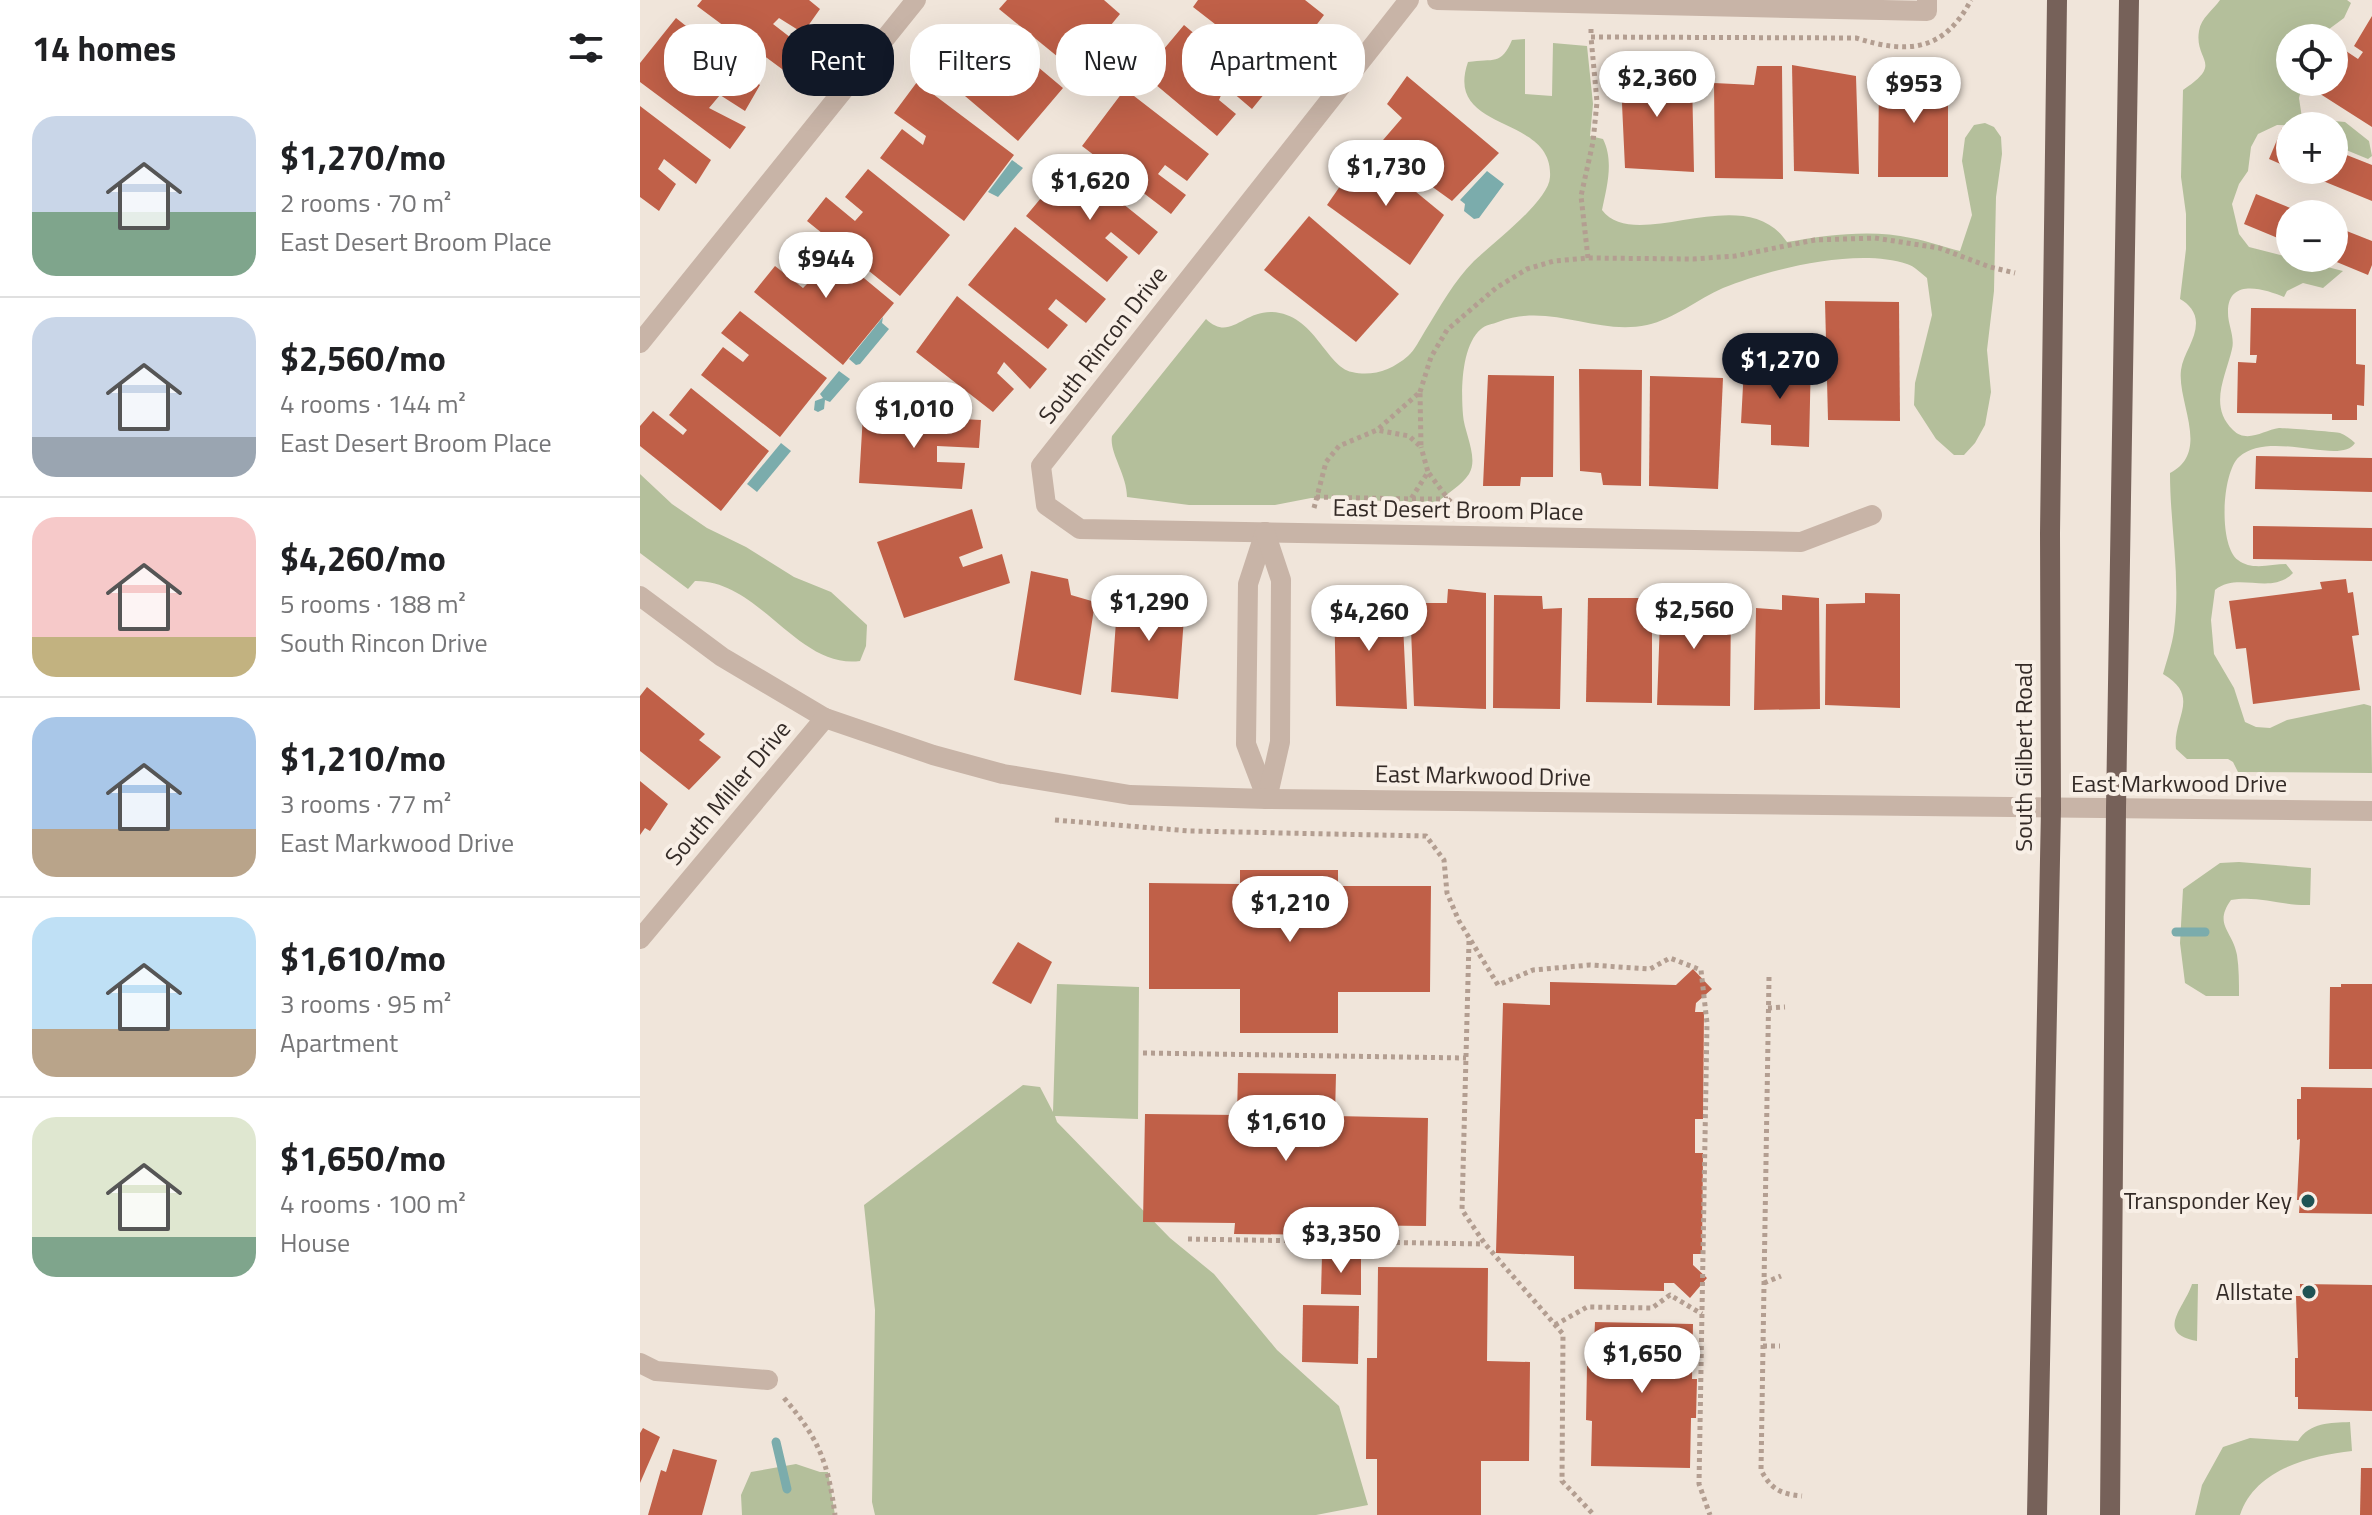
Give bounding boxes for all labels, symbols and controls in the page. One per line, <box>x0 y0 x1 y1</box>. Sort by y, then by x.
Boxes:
text: 14 homes <box>32 22 176 74</box>
chip: Buy <box>664 24 766 96</box>
chip: Rent <box>782 24 894 96</box>
chip: Filters <box>910 24 1040 96</box>
chip: New <box>1056 24 1166 96</box>
chip: Apartment <box>1182 24 1365 96</box>
map controls <box>2276 24 2348 272</box>
button: locate <box>2276 24 2348 96</box>
icon: filters <box>564 26 608 70</box>
pin: $2,360 <box>1592 51 1722 119</box>
text: $2,360 <box>1617 57 1697 96</box>
pin: $953 <box>1867 57 1961 125</box>
text: $953 <box>1885 63 1943 102</box>
button: + <box>2276 112 2348 184</box>
text: $1,270/mo <box>280 131 446 183</box>
pin: $1,730 <box>1321 140 1451 208</box>
text: $1,730 <box>1346 146 1426 185</box>
icon: home <box>96 148 192 244</box>
pin: $1,620 <box>1025 154 1155 222</box>
text: $1,620 <box>1050 160 1130 199</box>
text: 2 rooms · 70 m² <box>280 183 451 222</box>
button: − <box>2276 200 2348 272</box>
text: East Desert Broom Place <box>280 222 552 261</box>
pin: $944 <box>779 232 873 300</box>
text: $944 <box>797 238 855 277</box>
street label: South Rincon Drive <box>1029 258 1175 431</box>
text: $2,560/mo <box>280 332 446 384</box>
pin: $1,270 <box>1715 333 1845 401</box>
text: $1,270 <box>1740 339 1820 378</box>
icon: home <box>96 349 192 445</box>
pin: $1,010 <box>849 382 979 450</box>
text: 4 rooms · 144 m² <box>280 384 466 423</box>
text: $1,010 <box>874 388 954 427</box>
text: East Desert Broom Place <box>280 423 552 462</box>
street label: East Desert Broom Place <box>1332 489 1584 529</box>
text: $4,260/mo <box>280 532 446 584</box>
icon: home <box>96 549 192 645</box>
pin: $1,290 <box>1084 575 1214 643</box>
text: $1,290 <box>1109 581 1189 620</box>
pin: $2,560 <box>1629 583 1759 651</box>
text: 5 rooms · 188 m² <box>280 584 466 623</box>
pin: $4,260 <box>1304 585 1434 653</box>
text: $2,560 <box>1654 589 1734 628</box>
text: $4,260 <box>1329 591 1409 630</box>
text: South Rincon Drive <box>280 623 488 662</box>
street label: South Gilbert Road <box>2005 662 2041 852</box>
street label: South Miller Drive <box>656 712 799 873</box>
text: $1,210/mo <box>280 732 446 784</box>
icon: home <box>96 749 192 845</box>
street label: East Markwood Drive <box>1375 755 1591 795</box>
street label: East Markwood Drive <box>2071 765 2287 801</box>
text: 3 rooms · 77 m² <box>280 784 451 823</box>
text: East Markwood Drive <box>280 823 514 862</box>
pin: $1,210 <box>1225 876 1355 944</box>
text: $1,210 <box>1250 882 1330 921</box>
text: $1,610/mo <box>280 932 446 984</box>
icon: home <box>96 949 192 1045</box>
text: 3 rooms · 95 m² <box>280 984 451 1023</box>
text: Apartment <box>280 1023 398 1062</box>
pin: $1,610 <box>1221 1095 1351 1163</box>
text: $1,610 <box>1246 1101 1326 1140</box>
text: $1,650/mo <box>280 1132 446 1184</box>
icon: home <box>96 1149 192 1245</box>
place label: Transponder Key <box>2124 1182 2292 1218</box>
text: 4 rooms · 100 m² <box>280 1184 466 1223</box>
marker: Transponder Key <box>2299 1192 2317 1210</box>
pin: $3,350 <box>1276 1207 1406 1275</box>
text: $3,350 <box>1301 1213 1381 1252</box>
text: House <box>280 1223 350 1262</box>
place label: Allstate <box>2215 1273 2293 1309</box>
marker: Allstate <box>2300 1283 2318 1301</box>
pin: $1,650 <box>1577 1327 1707 1395</box>
text: $1,650 <box>1602 1333 1682 1372</box>

